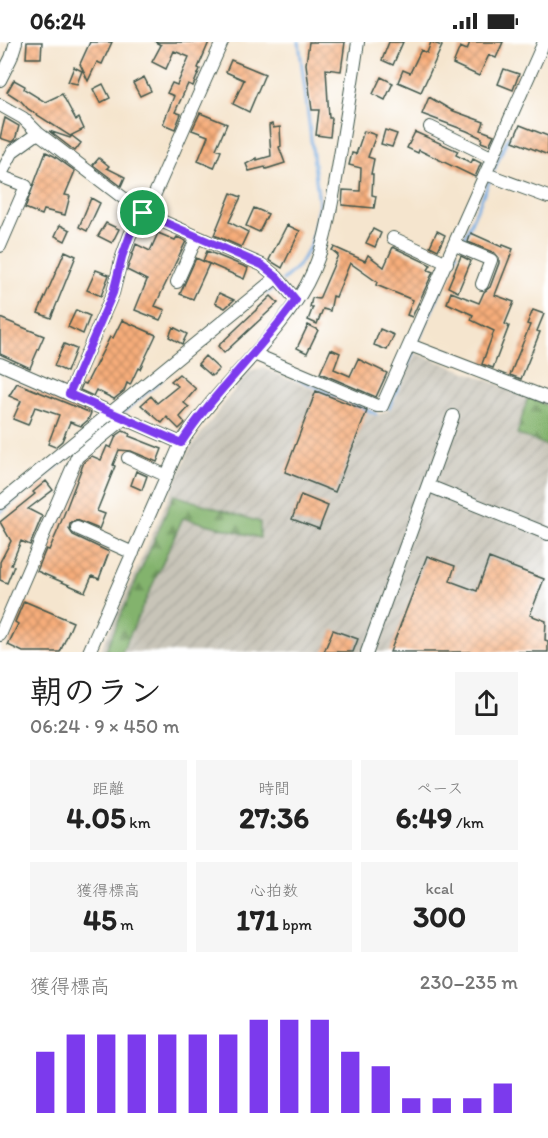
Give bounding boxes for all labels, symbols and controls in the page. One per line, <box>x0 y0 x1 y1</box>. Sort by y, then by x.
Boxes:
text: 06:24 <box>30 8 85 35</box>
pin <box>117 187 168 238</box>
icon: arrive <box>126 196 159 229</box>
text: 朝のラン <box>30 672 162 711</box>
button: share <box>455 672 518 735</box>
text: 06:24 · 9 × 450 m <box>30 714 180 738</box>
text: 距離 <box>92 779 124 798</box>
text: 時間 <box>258 779 290 798</box>
text: ペース <box>416 779 463 798</box>
text: 4.05 <box>66 799 126 836</box>
text: 27:36 <box>239 799 309 836</box>
text: 6:49 <box>395 799 452 836</box>
text: km <box>126 813 151 832</box>
text: /km <box>452 813 484 832</box>
text: kcal <box>425 879 454 898</box>
text: 獲得標高 <box>76 881 140 900</box>
text: 心拍数 <box>250 881 298 900</box>
text: 300 <box>413 898 466 935</box>
text: 45 <box>83 901 117 938</box>
text: 171 <box>236 901 279 938</box>
text: m <box>117 915 134 934</box>
text: bpm <box>279 915 312 934</box>
text: 230–235 m <box>420 970 518 994</box>
text: 獲得標高 <box>30 974 110 998</box>

